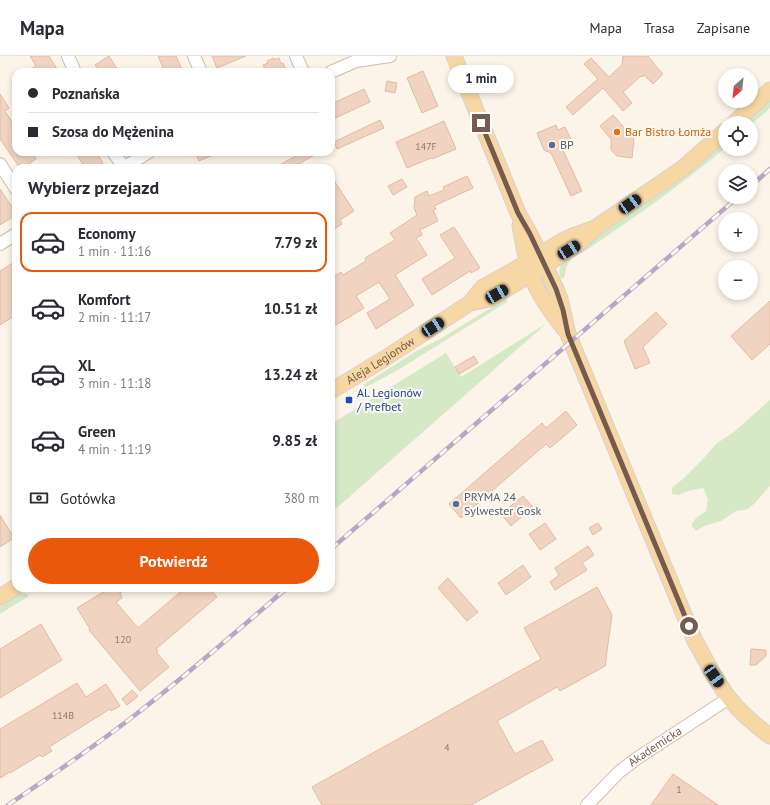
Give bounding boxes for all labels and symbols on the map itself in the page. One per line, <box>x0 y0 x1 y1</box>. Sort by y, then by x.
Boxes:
callout: 1 min <box>448 65 514 93</box>
north arrow <box>718 68 758 108</box>
route end <box>472 114 490 132</box>
place label: Bar Bistro Łomża <box>625 124 711 139</box>
marker: Bar Bistro Łomża <box>612 127 622 137</box>
place label: BP <box>560 137 574 152</box>
house number: 147F <box>415 140 437 153</box>
marker: BP <box>547 140 557 150</box>
car <box>617 192 643 216</box>
car <box>556 239 582 261</box>
car <box>484 283 510 305</box>
car <box>420 315 446 339</box>
street label: Aleja Legionów <box>343 333 418 387</box>
place label: Al. Legionów / Prefbet <box>356 385 422 414</box>
marker: Al. Legionów / Prefbet <box>344 395 354 405</box>
place label: PRYMA 24 Sylwester Gosk <box>464 489 541 518</box>
marker: PRYMA 24 Sylwester Gosk <box>451 499 461 509</box>
route start <box>680 617 698 635</box>
house number: 120 <box>115 633 132 646</box>
car <box>702 663 726 689</box>
house number: 114B <box>52 709 74 722</box>
street label: Akademicka <box>625 723 684 769</box>
house number: 4 <box>444 741 450 754</box>
house number: 1 <box>676 783 682 796</box>

